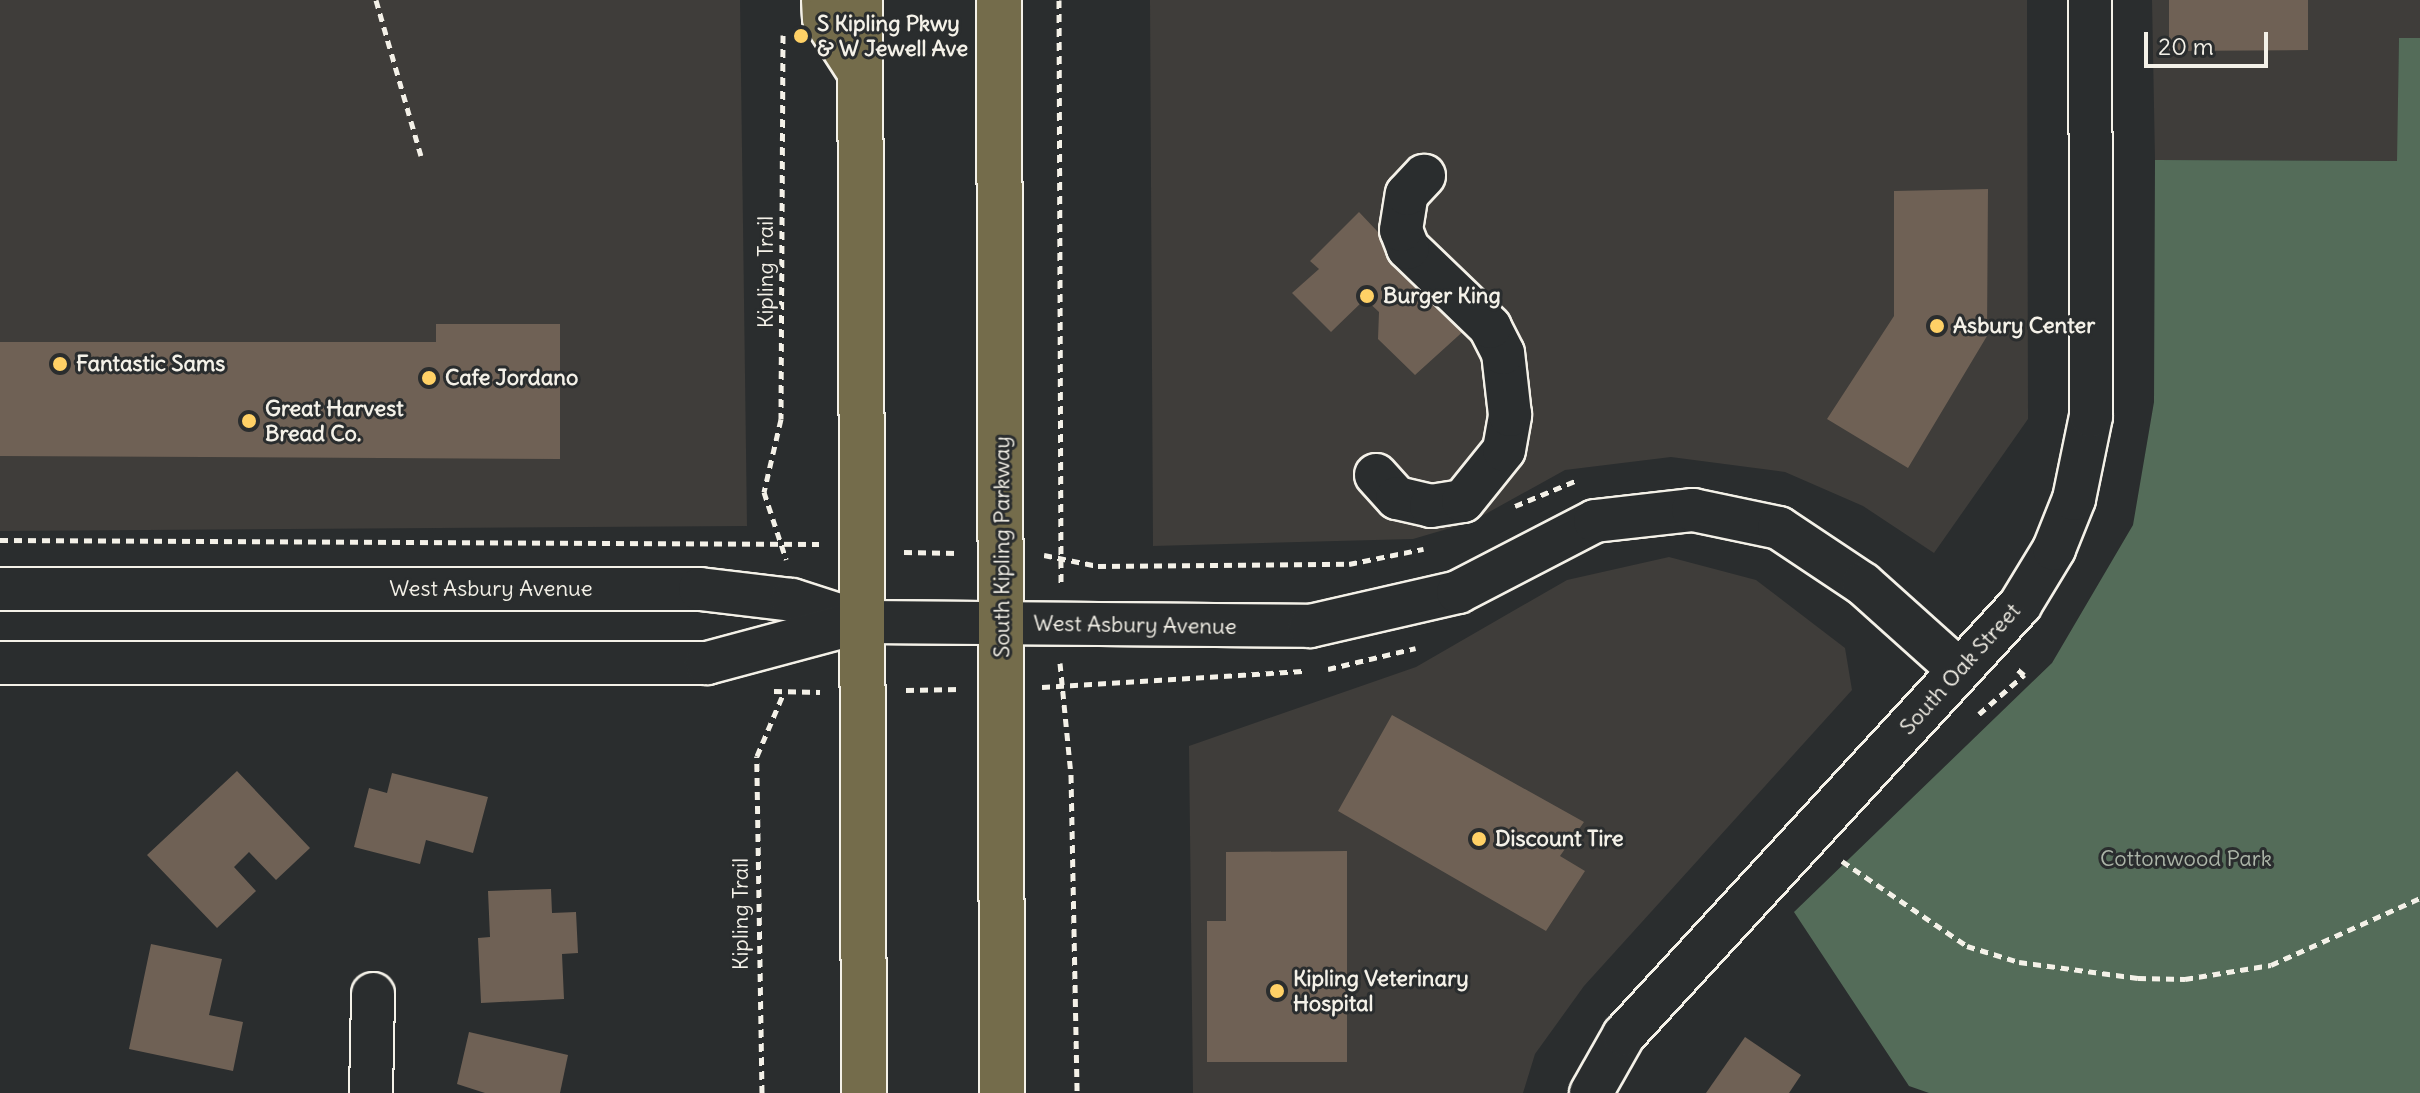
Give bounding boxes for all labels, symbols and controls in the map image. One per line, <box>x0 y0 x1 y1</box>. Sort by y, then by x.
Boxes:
place label: S Kipling Pkwy & W Jewell Ave <box>817 10 968 62</box>
scale bar <box>2148 16 2272 66</box>
marker: S Kipling Pkwy & W Jewell Ave <box>792 27 810 45</box>
text: 20 m <box>2158 31 2214 61</box>
street label: Kipling Trail <box>753 216 779 328</box>
place label: Burger King <box>1383 283 1501 309</box>
marker: Burger King <box>1358 287 1376 305</box>
place label: Asbury Center <box>1953 313 2095 339</box>
marker: Asbury Center <box>1928 317 1946 335</box>
place label: Fantastic Sams <box>76 351 225 377</box>
marker: Fantastic Sams <box>51 355 69 373</box>
place label: Cafe Jordano <box>445 365 578 391</box>
marker: Cafe Jordano <box>420 369 438 387</box>
place label: Great Harvest Bread Co. <box>265 395 404 446</box>
marker: Great Harvest Bread Co. <box>240 412 258 430</box>
street label: South Kipling Parkway <box>989 436 1015 658</box>
street label: West Asbury Avenue <box>389 576 593 602</box>
street label: South Oak Street <box>1894 598 2026 740</box>
street label: West Asbury Avenue <box>1033 610 1237 640</box>
place label: Discount Tire <box>1495 826 1624 852</box>
marker: Discount Tire <box>1470 830 1488 848</box>
park label: Cottonwood Park <box>2100 846 2272 872</box>
street label: Kipling Trail <box>728 858 754 970</box>
place label: Kipling Veterinary Hospital <box>1293 965 1469 1016</box>
marker: Kipling Veterinary Hospital <box>1268 982 1286 1000</box>

